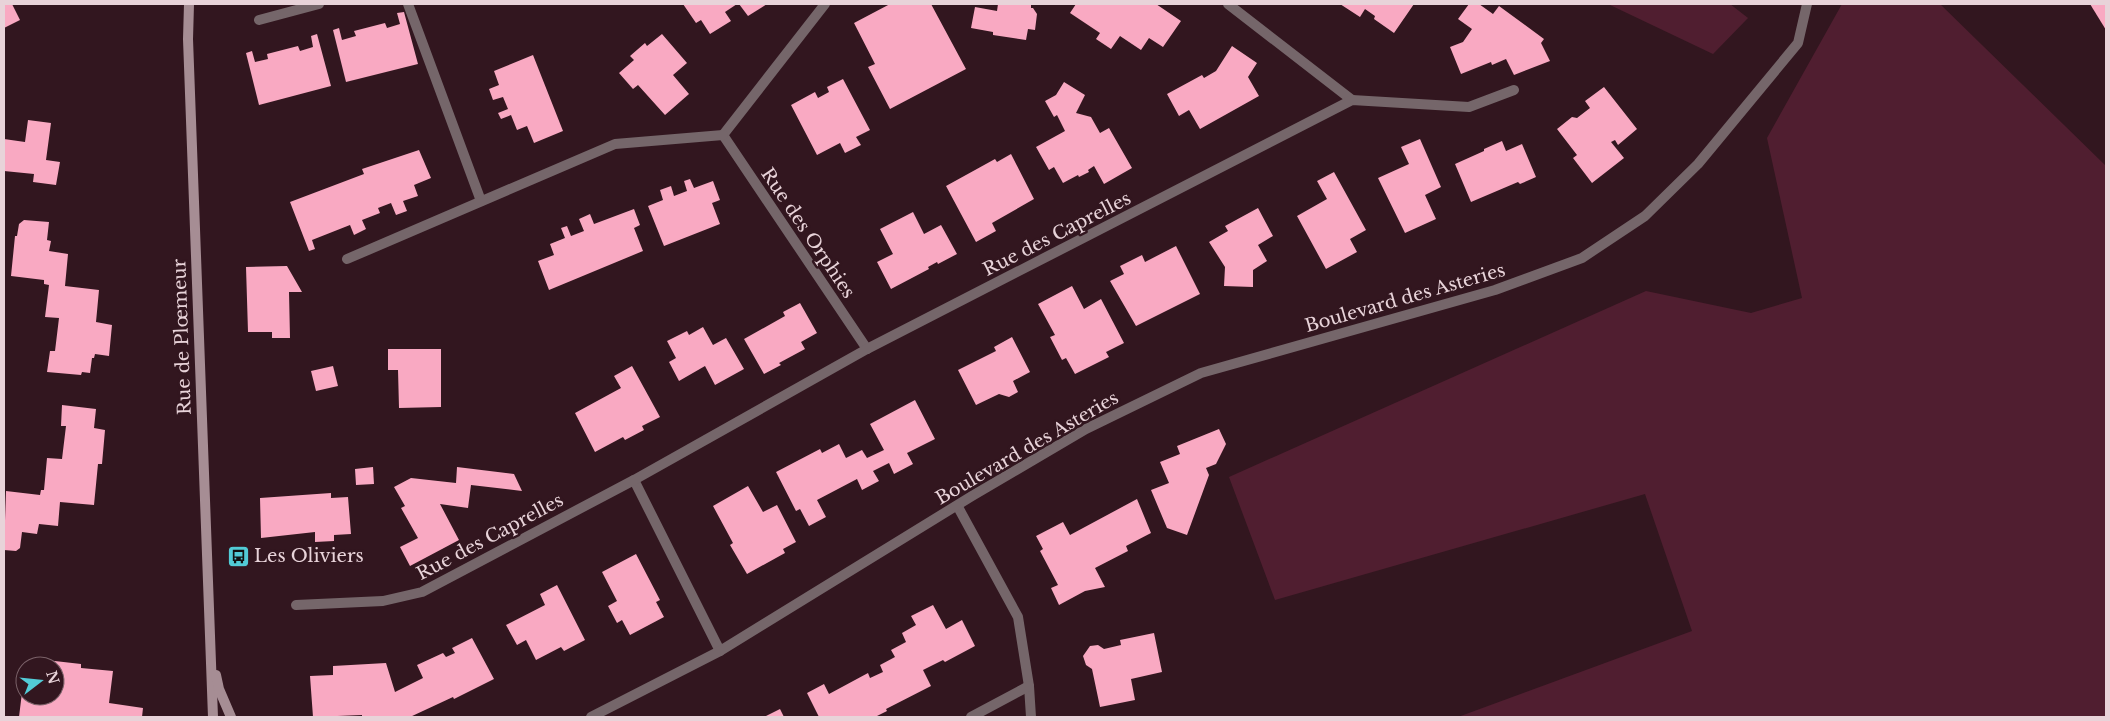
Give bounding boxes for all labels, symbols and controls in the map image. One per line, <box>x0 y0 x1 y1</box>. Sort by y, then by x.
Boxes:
street label: Rue des Orphies <box>756 164 860 302</box>
street label: Rue des Caprelles <box>979 187 1135 281</box>
street label: Rue de Plœmeur <box>168 258 196 415</box>
street label: Boulevard des Asteries <box>1302 259 1508 337</box>
street label: Boulevard des Asteries <box>932 387 1122 509</box>
street label: Rue des Caprelles <box>413 489 567 585</box>
bus stop icon: Les Oliviers <box>226 544 250 568</box>
place label: Les Oliviers <box>254 545 364 567</box>
north arrow <box>15 656 65 706</box>
text: N <box>42 669 63 686</box>

